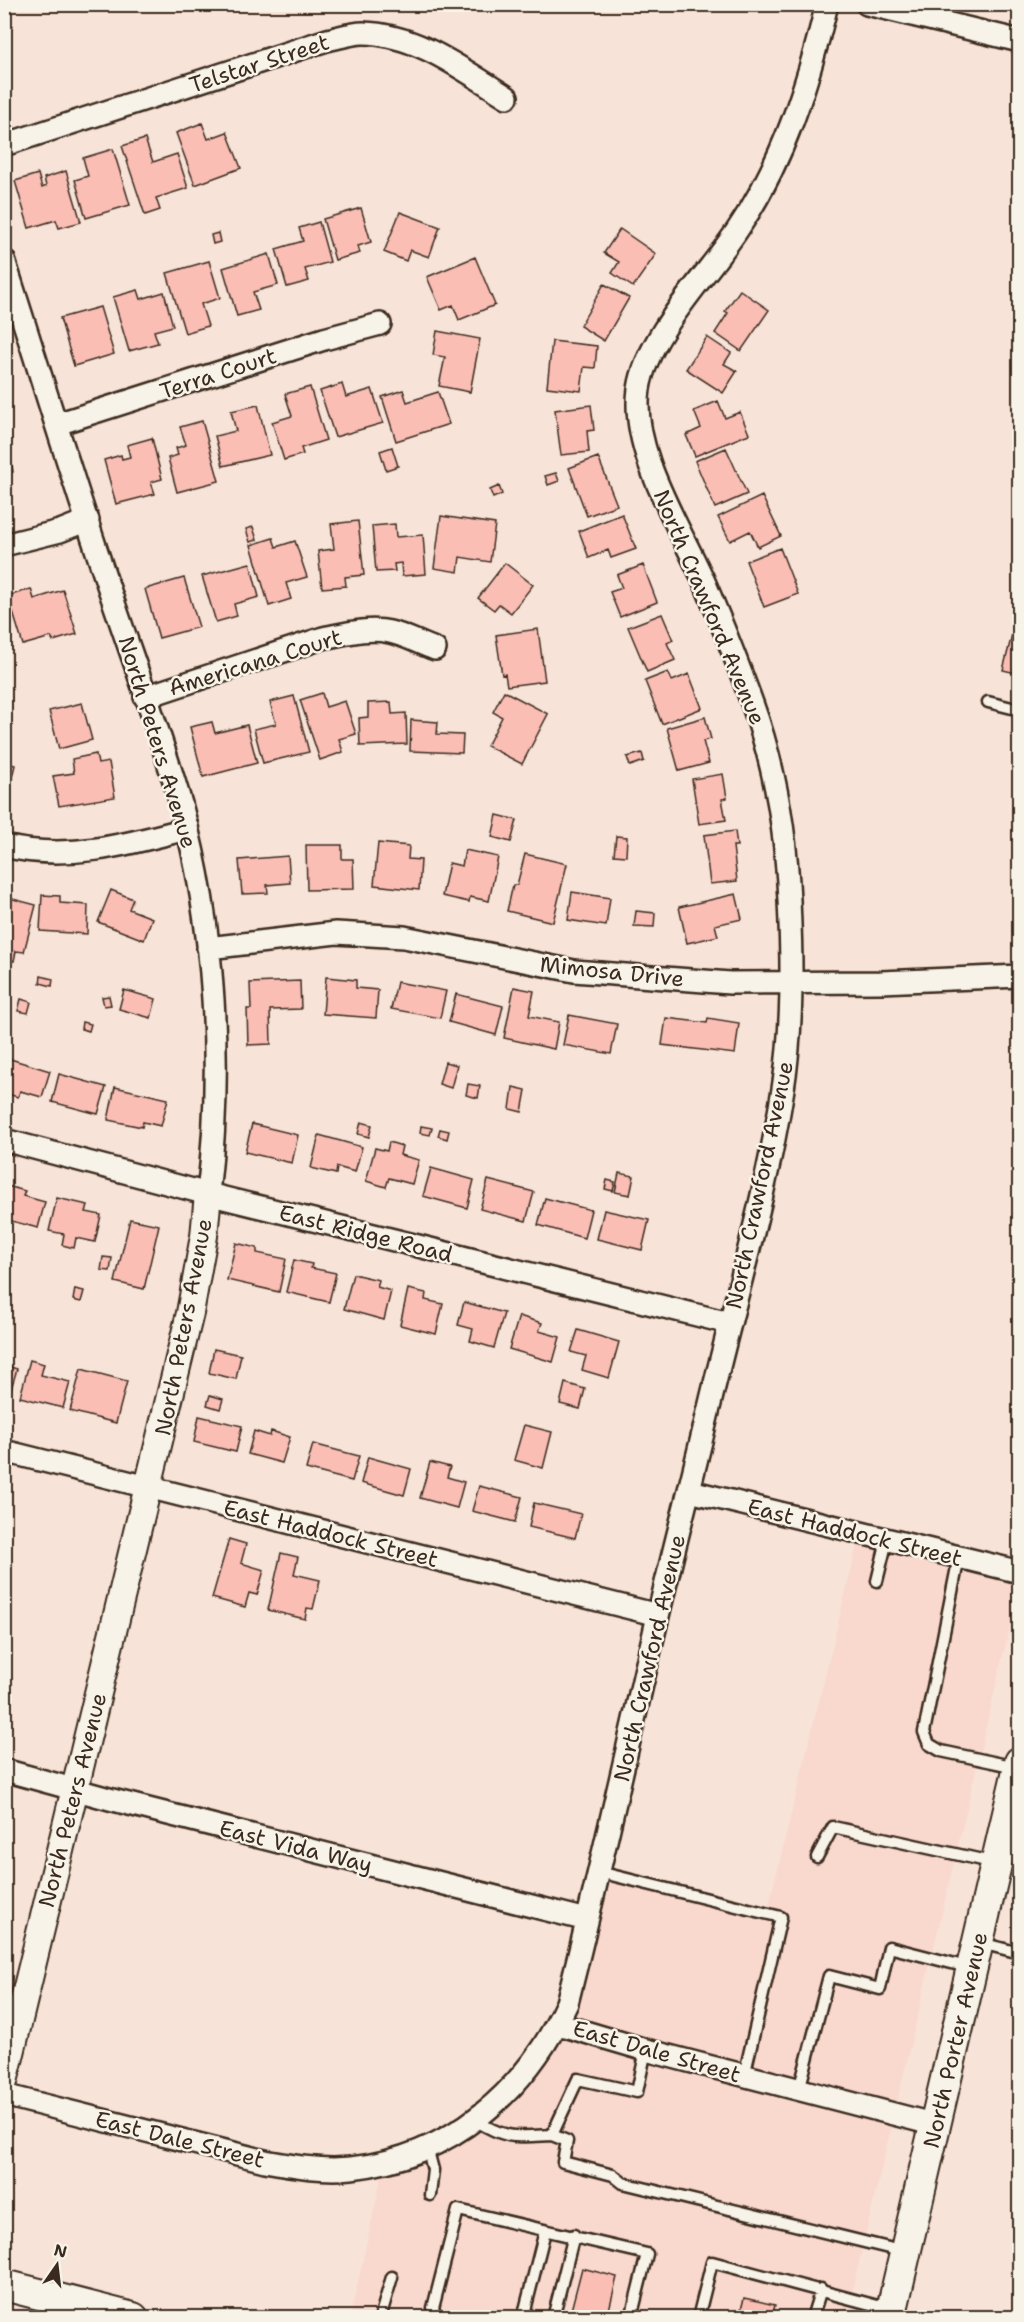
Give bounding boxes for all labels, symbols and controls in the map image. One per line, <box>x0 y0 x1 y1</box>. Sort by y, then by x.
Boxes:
street label: Telstar Street <box>186 27 333 100</box>
street label: Terra Court <box>156 341 280 406</box>
street label: North Crawford Avenue <box>647 485 772 729</box>
street label: Americana Court <box>165 622 345 703</box>
street label: North Peters Avenue <box>111 633 204 852</box>
street label: Mimosa Drive <box>539 950 685 993</box>
street label: North Crawford Avenue <box>719 1059 800 1312</box>
street label: East Ridge Road <box>276 1198 456 1269</box>
street label: North Peters Avenue <box>148 1216 219 1438</box>
street label: East Haddock Street <box>745 1492 965 1573</box>
street label: East Haddock Street <box>221 1493 441 1574</box>
street label: North Crawford Avenue <box>607 1532 692 1784</box>
street label: North Peters Avenue <box>32 1690 113 1911</box>
street label: East Vida Way <box>216 1813 375 1880</box>
street label: North Porter Avenue <box>916 1929 994 2151</box>
street label: East Dale Street <box>570 2014 744 2089</box>
street label: East Dale Street <box>92 2104 267 2175</box>
north arrow <box>27 2235 87 2295</box>
text: N <box>52 2239 69 2263</box>

